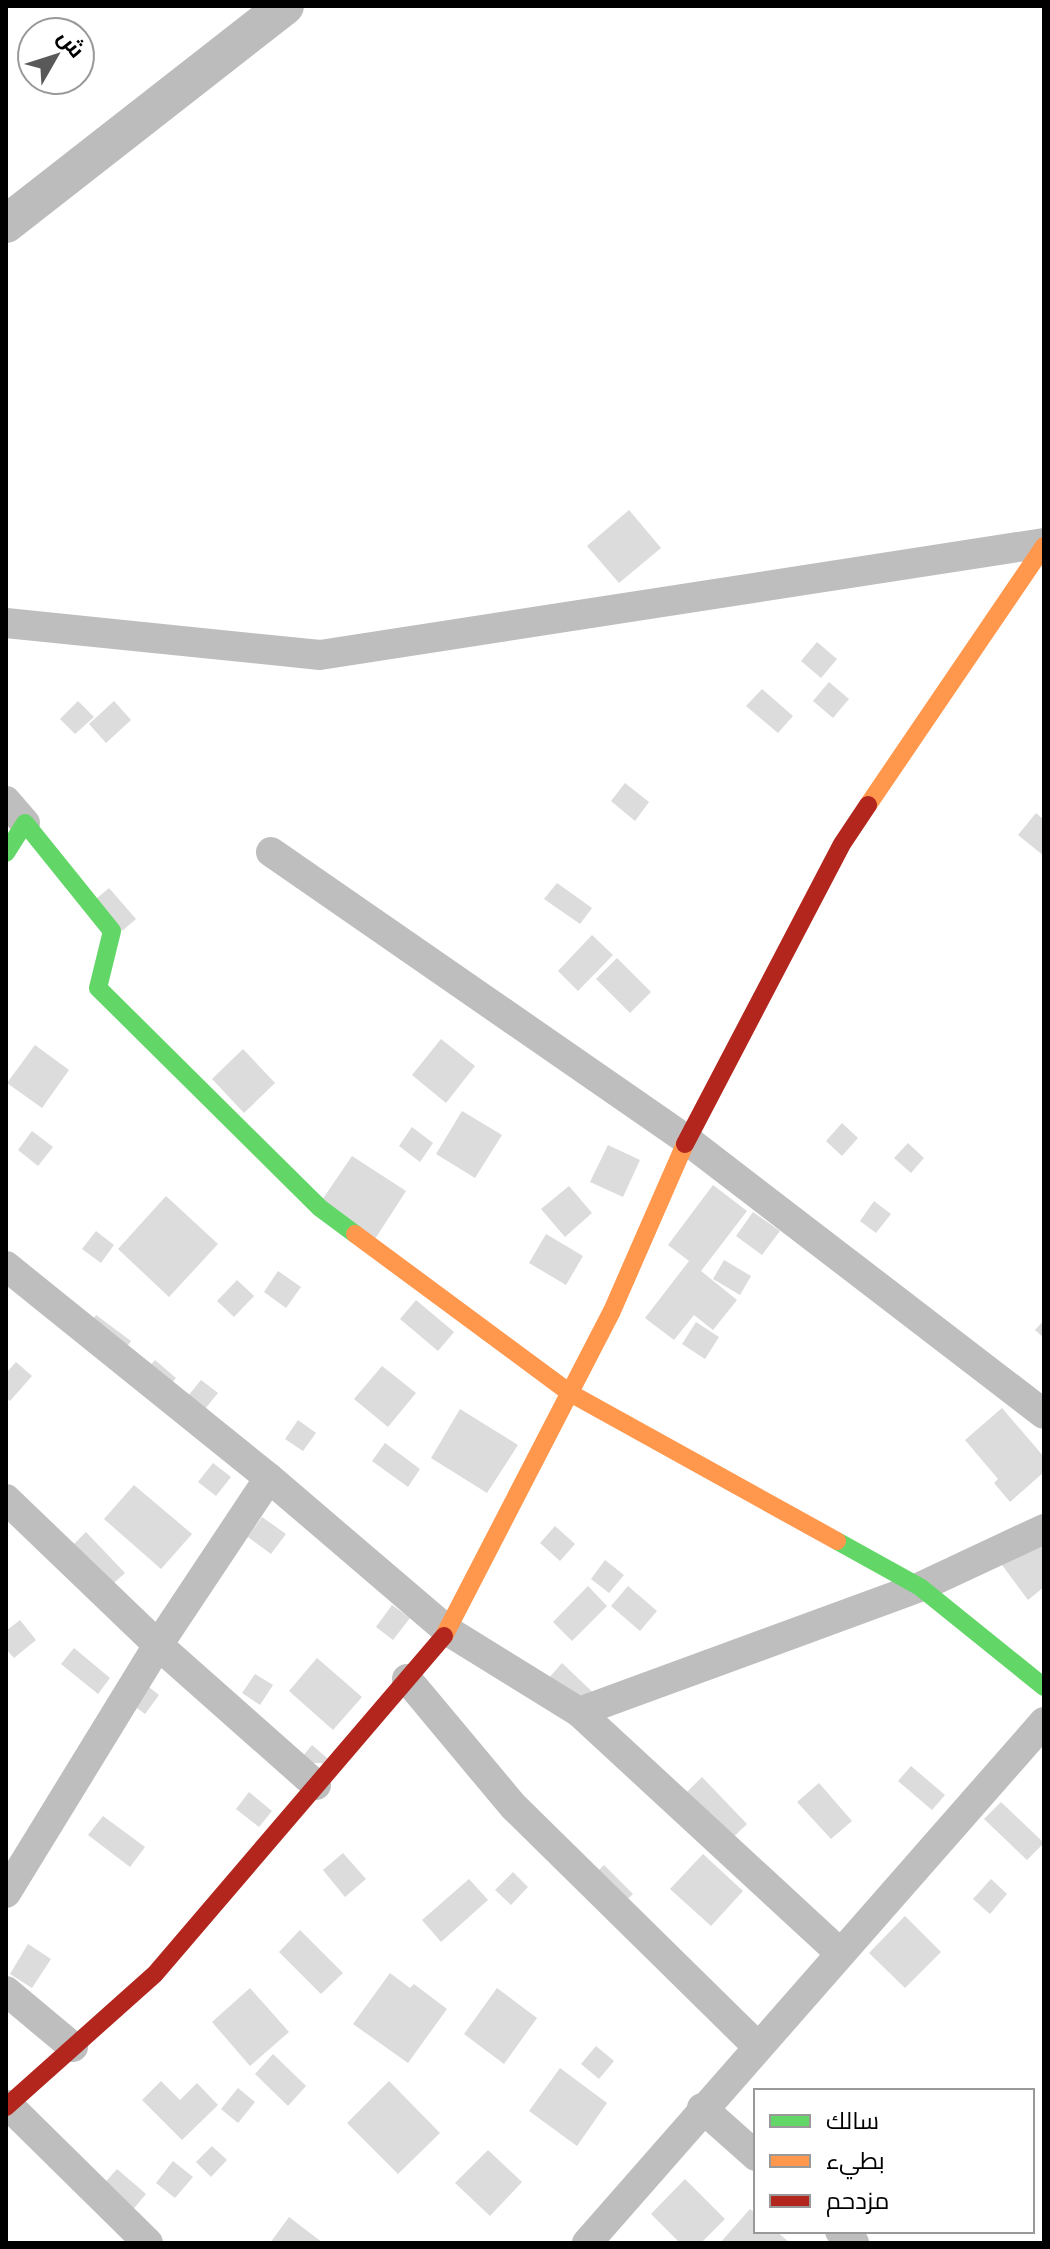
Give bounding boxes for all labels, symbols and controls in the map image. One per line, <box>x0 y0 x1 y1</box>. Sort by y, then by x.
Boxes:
north arrow <box>16 16 96 96</box>
text: ش <box>52 24 91 63</box>
legend <box>754 2089 1034 2233</box>
text: سالك <box>826 2106 879 2135</box>
text: بطيء <box>826 2146 885 2180</box>
text: مزدحم <box>826 2186 889 2217</box>

